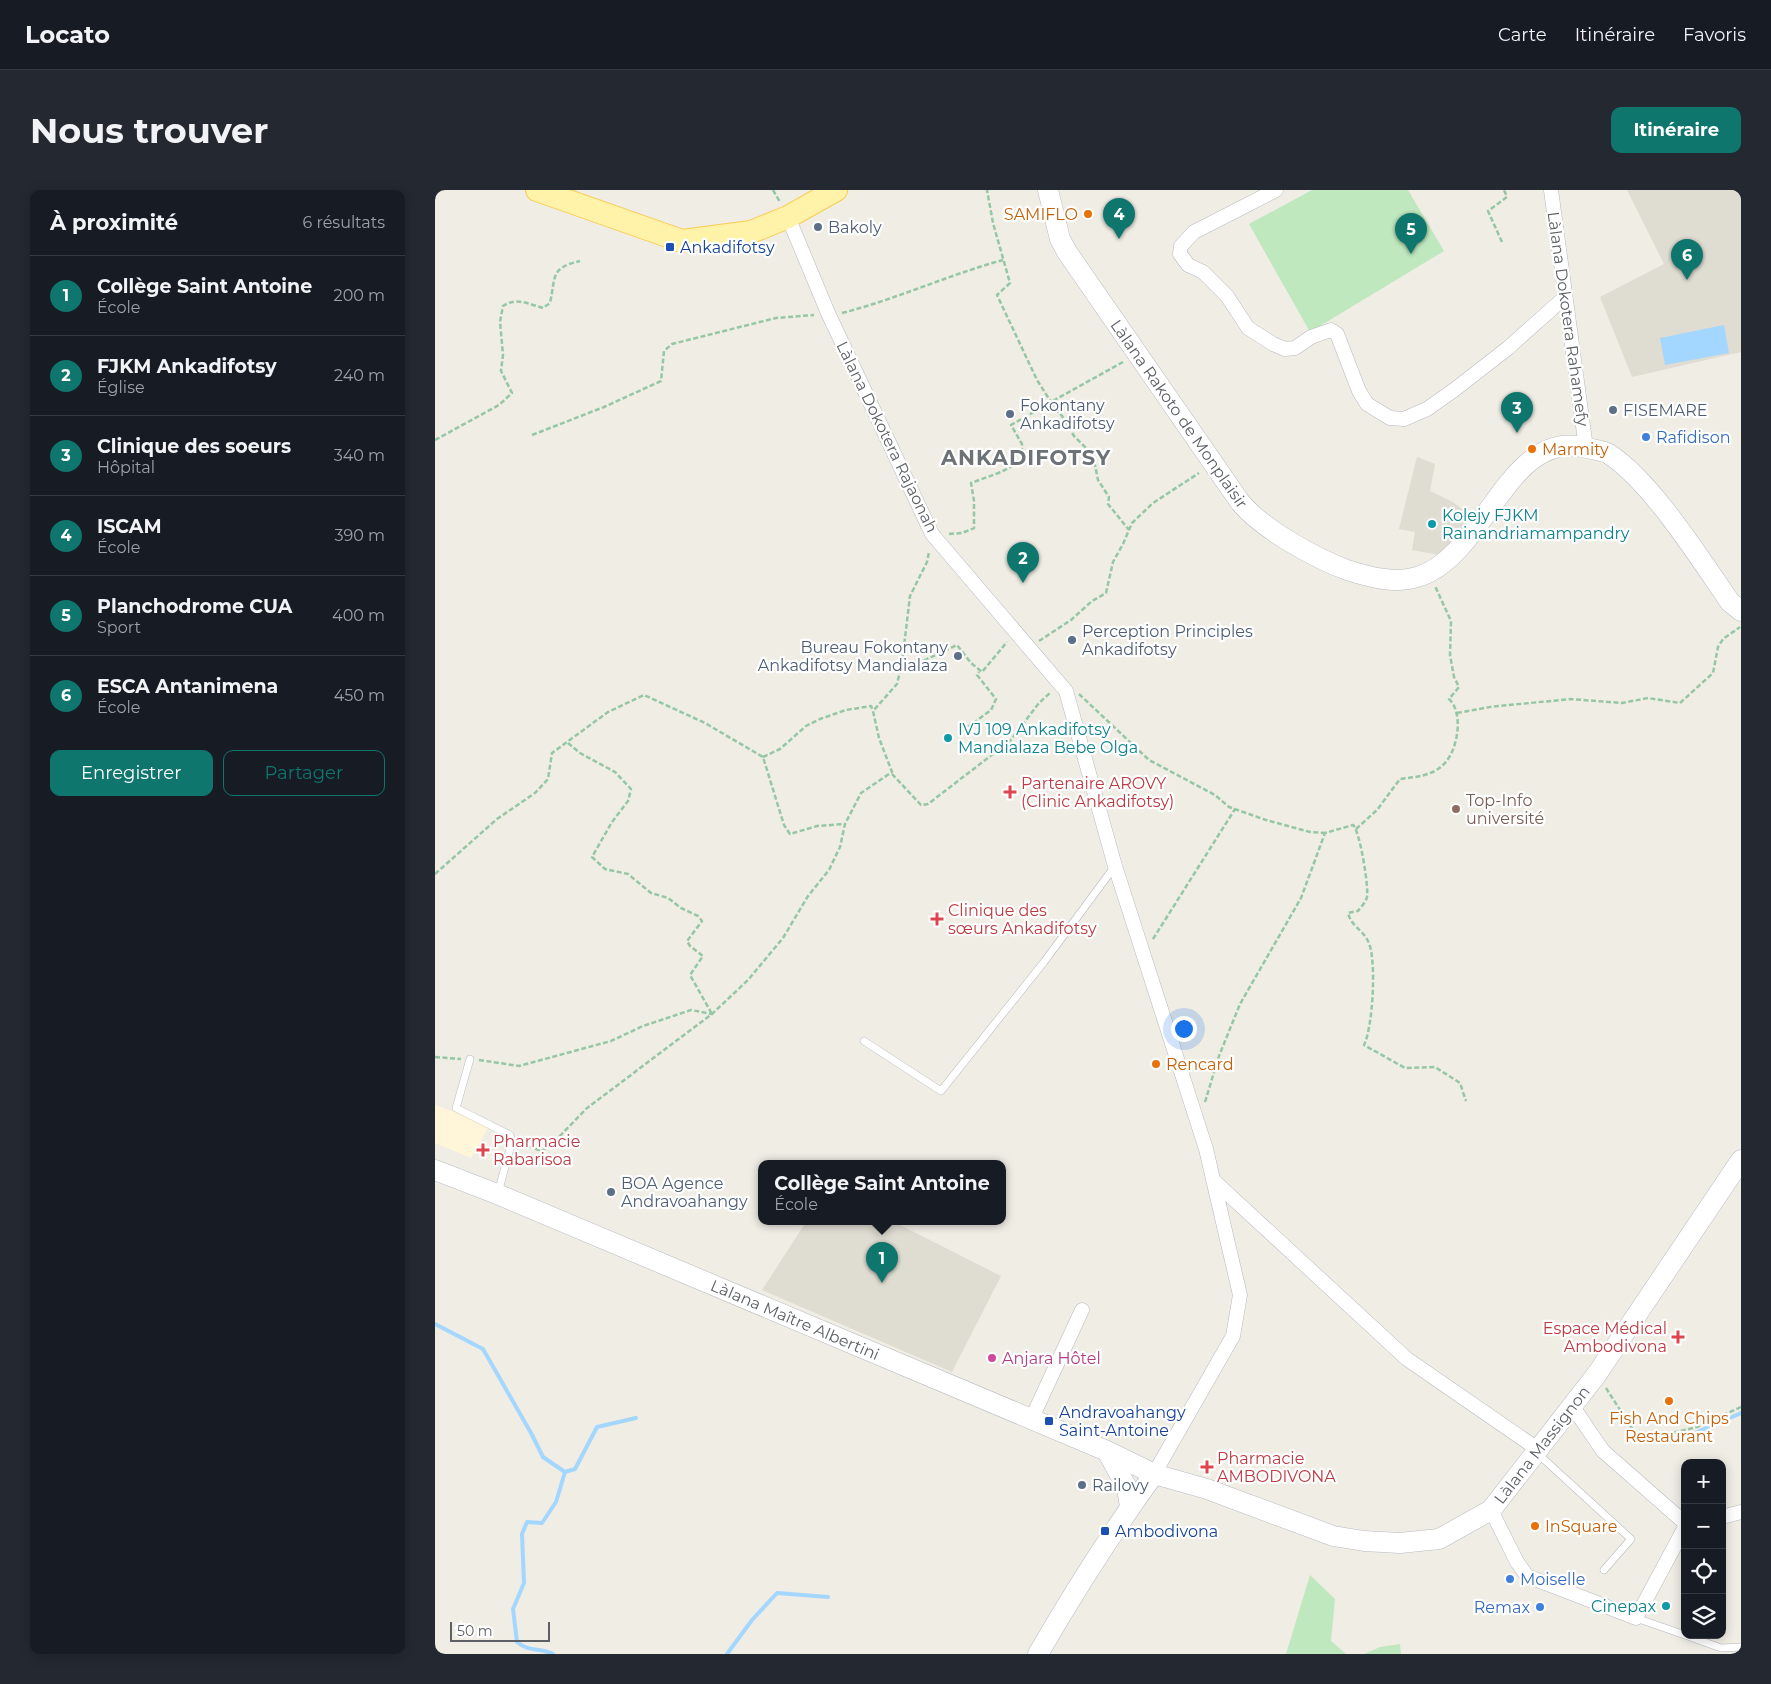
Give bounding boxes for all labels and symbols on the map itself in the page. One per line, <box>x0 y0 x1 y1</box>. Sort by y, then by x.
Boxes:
pin: 4 <box>1103 198 1135 239</box>
place label: SAMIFLO <box>1004 205 1078 224</box>
marker: SAMIFLO <box>1082 208 1094 220</box>
street label: Làlana Dokotera Rahamefy <box>1544 210 1593 428</box>
pin: 5 <box>1395 213 1427 254</box>
place label: Bakoly <box>828 218 882 237</box>
marker: Bakoly <box>812 221 824 233</box>
place label: Ankadifotsy <box>680 238 775 257</box>
pin: 6 <box>1671 239 1703 280</box>
marker: Ankadifotsy <box>664 241 676 253</box>
street label: Làlana Rakoto de Monplaisir <box>1106 316 1252 512</box>
street label: Làlana Dokotera Rajaonah <box>832 338 942 536</box>
pin: 3 <box>1501 392 1533 433</box>
place label: Fokontany Ankadifotsy <box>1020 396 1115 433</box>
place label: FISEMARE <box>1623 401 1708 420</box>
marker: FISEMARE <box>1607 404 1619 416</box>
marker: Fokontany Ankadifotsy <box>1004 408 1016 420</box>
place label: Rafidison <box>1656 428 1730 447</box>
marker: Rafidison <box>1640 431 1652 443</box>
place label: Marmity <box>1542 440 1609 459</box>
marker: Marmity <box>1526 443 1538 455</box>
district label: ANKADIFOTSY <box>940 445 1111 470</box>
place label: Kolejy FJKM Rainandriamampandry <box>1442 506 1630 543</box>
marker: Kolejy FJKM Rainandriamampandry <box>1426 518 1438 530</box>
pin: 2 <box>1007 542 1039 583</box>
place label: Perception Principles Ankadifotsy <box>1082 622 1253 659</box>
marker: Perception Principles Ankadifotsy <box>1066 634 1078 646</box>
place label: Bureau Fokontany Ankadifotsy Mandialaza <box>758 638 948 675</box>
marker: Bureau Fokontany Ankadifotsy Mandialaza <box>952 650 964 662</box>
place label: IVJ 109 Ankadifotsy Mandialaza Bebe Olga <box>958 720 1138 757</box>
marker: IVJ 109 Ankadifotsy Mandialaza Bebe Olga <box>942 732 954 744</box>
place label: Partenaire AROVY (Clinic Ankadifotsy) <box>1021 774 1174 811</box>
marker: Partenaire AROVY (Clinic Ankadifotsy) <box>1003 785 1017 799</box>
place label: Top-Info université <box>1466 791 1544 828</box>
marker: Top-Info université <box>1450 803 1462 815</box>
place label: Clinique des sœurs Ankadifotsy <box>948 901 1097 938</box>
marker: Clinique des sœurs Ankadifotsy <box>930 912 944 926</box>
your location <box>1171 1016 1197 1042</box>
place label: Rencard <box>1166 1055 1234 1074</box>
marker: Rencard <box>1150 1058 1162 1070</box>
place label: Pharmacie Rabarisoa <box>493 1132 580 1169</box>
marker: Pharmacie Rabarisoa <box>477 1144 489 1156</box>
place label: BOA Agence Andravoahangy <box>621 1174 748 1211</box>
marker: BOA Agence Andravoahangy <box>605 1186 617 1198</box>
pin: 1 <box>866 1242 898 1283</box>
street label: Làlana Maître Albertini <box>708 1276 882 1364</box>
place label: Espace Médical Ambodivona <box>1543 1319 1667 1356</box>
marker: Espace Médical Ambodivona <box>1671 1330 1685 1344</box>
place label: Anjara Hôtel <box>1002 1349 1101 1368</box>
marker: Anjara Hôtel <box>986 1352 998 1364</box>
street label: Làlana Massignon <box>1490 1382 1594 1508</box>
marker: Fish And Chips Restaurant <box>1663 1395 1675 1407</box>
place label: Andravoahangy Saint-Antoine <box>1059 1403 1186 1440</box>
place label: Fish And Chips Restaurant <box>1609 1409 1729 1446</box>
marker: Andravoahangy Saint-Antoine <box>1043 1415 1055 1427</box>
place label: Pharmacie AMBODIVONA <box>1217 1449 1336 1486</box>
marker: Pharmacie AMBODIVONA <box>1201 1461 1213 1473</box>
place label: Railovy <box>1092 1476 1149 1495</box>
marker: Railovy <box>1076 1479 1088 1491</box>
place label: InSquare <box>1545 1517 1617 1536</box>
marker: InSquare <box>1529 1520 1541 1532</box>
place label: Ambodivona <box>1115 1522 1218 1541</box>
marker: Ambodivona <box>1099 1525 1111 1537</box>
place label: Moiselle <box>1520 1570 1585 1589</box>
marker: Moiselle <box>1504 1573 1516 1585</box>
place label: Cinepax <box>1591 1597 1656 1616</box>
place label: Remax <box>1474 1598 1530 1617</box>
marker: Cinepax <box>1660 1600 1672 1612</box>
marker: Remax <box>1534 1601 1546 1613</box>
scale bar <box>450 1619 550 1642</box>

